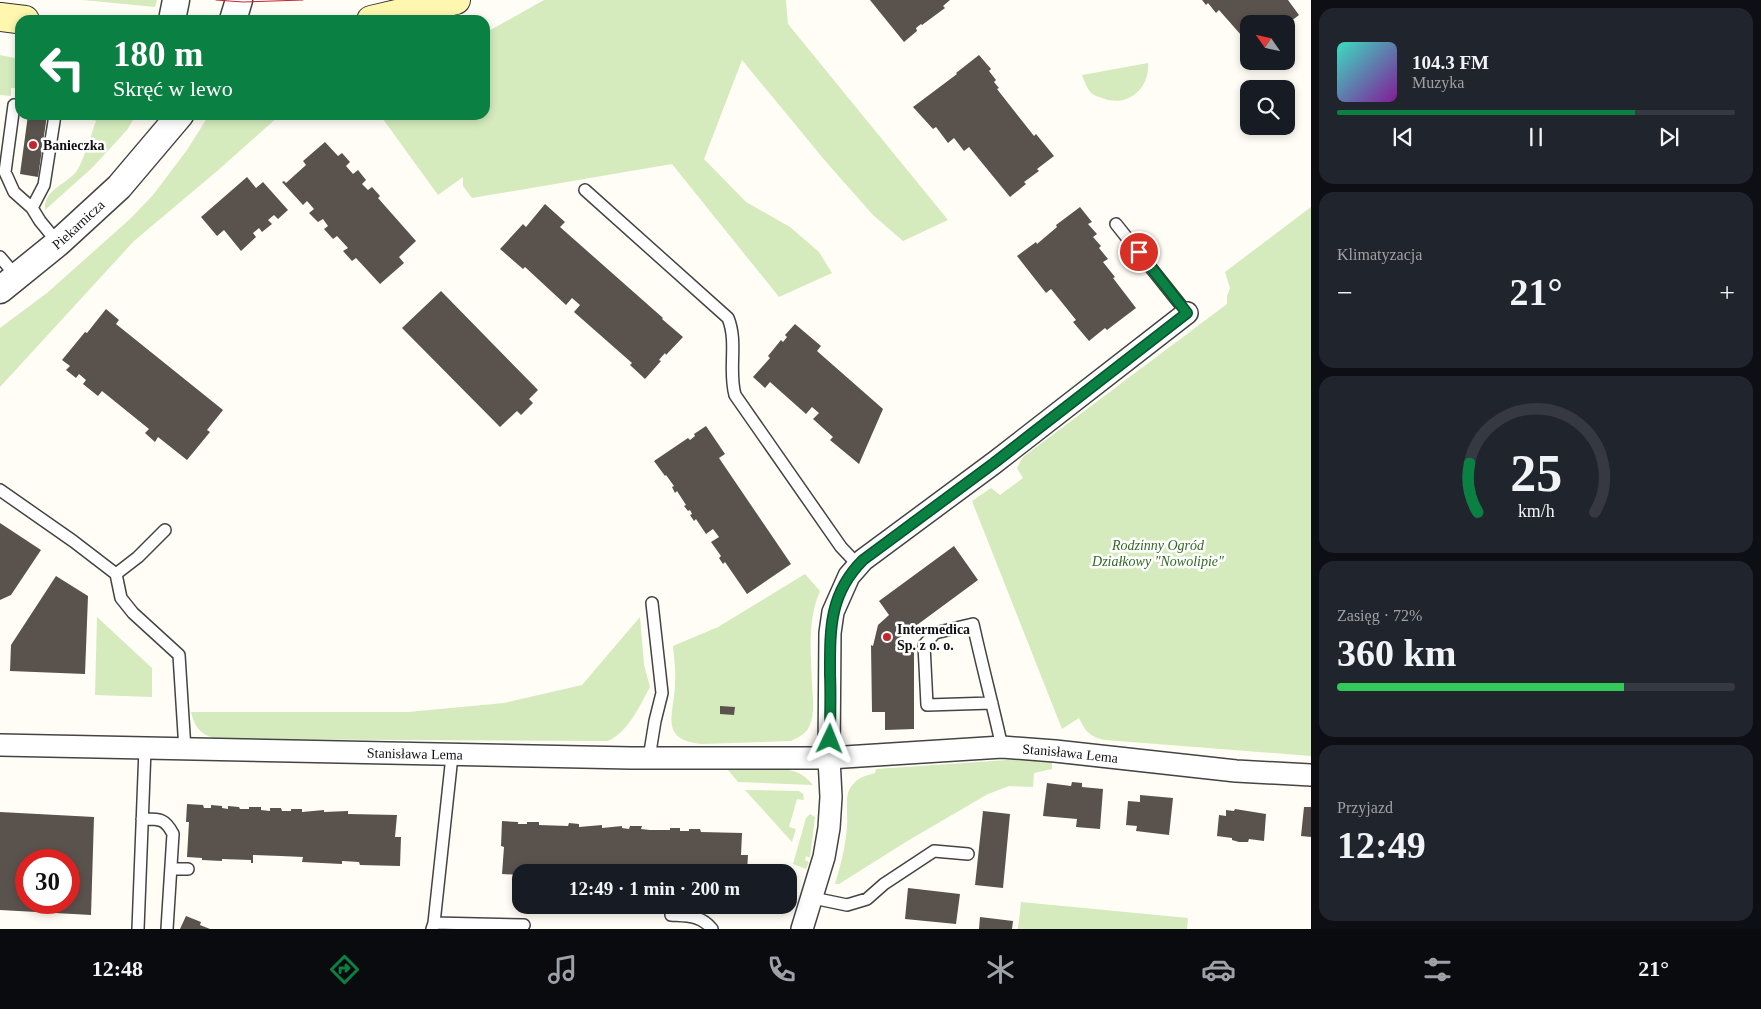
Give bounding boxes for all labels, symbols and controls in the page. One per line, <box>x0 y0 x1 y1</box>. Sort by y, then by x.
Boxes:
north arrow <box>1240 15 1295 70</box>
map controls <box>1240 15 1295 135</box>
icon: left <box>30 35 95 100</box>
text: 180 m <box>113 35 203 74</box>
text: 104.3 FM <box>1412 52 1489 73</box>
text: Muzyka <box>1412 74 1464 91</box>
text: Skręć w lewo <box>113 76 233 101</box>
button: search <box>1240 80 1295 135</box>
icon: previous <box>1389 123 1417 151</box>
icon: pause <box>1522 123 1550 151</box>
icon: next <box>1655 123 1683 151</box>
place label: Banieczka <box>43 138 104 153</box>
marker: Banieczka <box>27 139 39 151</box>
street label: Piekarnicza <box>49 196 108 252</box>
pin <box>1118 231 1160 273</box>
icon: arrive <box>1125 238 1153 266</box>
text: Klimatyzacja <box>1337 246 1422 263</box>
text: 21° <box>1509 271 1563 313</box>
text: − <box>1337 277 1353 308</box>
text: + <box>1719 277 1735 308</box>
text: 25 <box>1510 445 1562 502</box>
text: km/h <box>1518 501 1554 521</box>
park label: Rodzinny Ogród Działkowy "Nowolipie" <box>1091 538 1224 569</box>
text: Zasięg · 72% <box>1337 607 1422 624</box>
place label: Intermedica Sp. z o. o. <box>897 622 970 653</box>
marker: Intermedica Sp. z o. o. <box>881 631 893 643</box>
text: 360 km <box>1337 632 1456 674</box>
position arrow <box>803 712 855 764</box>
street label: Stanisława Lema <box>1022 741 1120 766</box>
street label: Stanisława Lema <box>367 745 464 762</box>
text: Przyjazd <box>1337 799 1393 816</box>
text: 12:49 <box>1337 824 1426 866</box>
speed limit sign: 30 <box>15 849 80 914</box>
text: 12:49 · 1 min · 200 m <box>569 878 740 899</box>
icon: directions <box>327 952 362 987</box>
icon: music <box>545 952 580 987</box>
icon: phone <box>764 952 799 987</box>
icon: climate <box>983 952 1018 987</box>
icon: car <box>1201 952 1236 987</box>
icon: filters <box>1420 952 1455 987</box>
text: 12:48 <box>92 956 143 981</box>
text: 21° <box>1638 956 1669 981</box>

